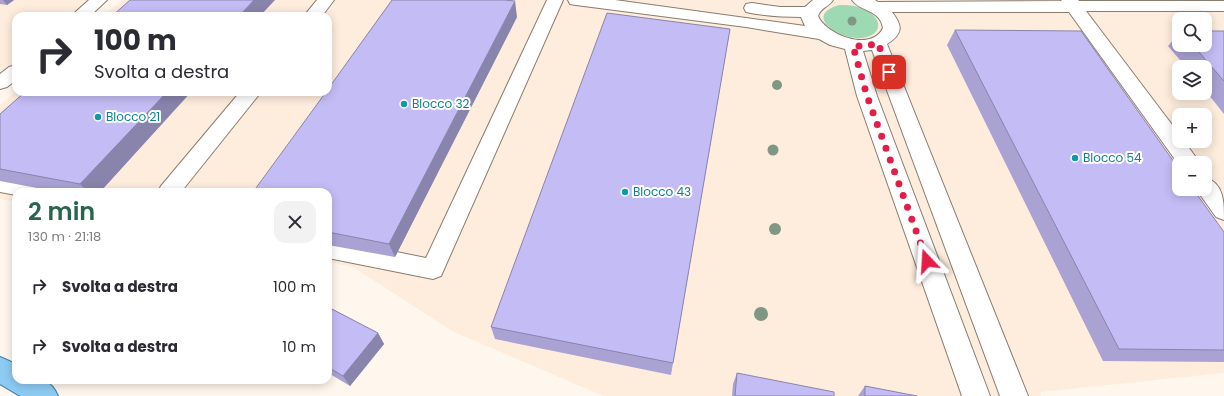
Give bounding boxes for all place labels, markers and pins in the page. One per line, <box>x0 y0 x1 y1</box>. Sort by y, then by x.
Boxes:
pin <box>872 55 906 89</box>
place label: Blocco 32 <box>412 95 470 112</box>
marker: Blocco 32 <box>399 99 409 109</box>
place label: Blocco 21 <box>106 108 160 125</box>
marker: Blocco 21 <box>93 112 103 122</box>
place label: Blocco 54 <box>1083 149 1142 166</box>
marker: Blocco 54 <box>1070 153 1080 163</box>
place label: Blocco 43 <box>633 183 691 200</box>
marker: Blocco 43 <box>620 187 630 197</box>

